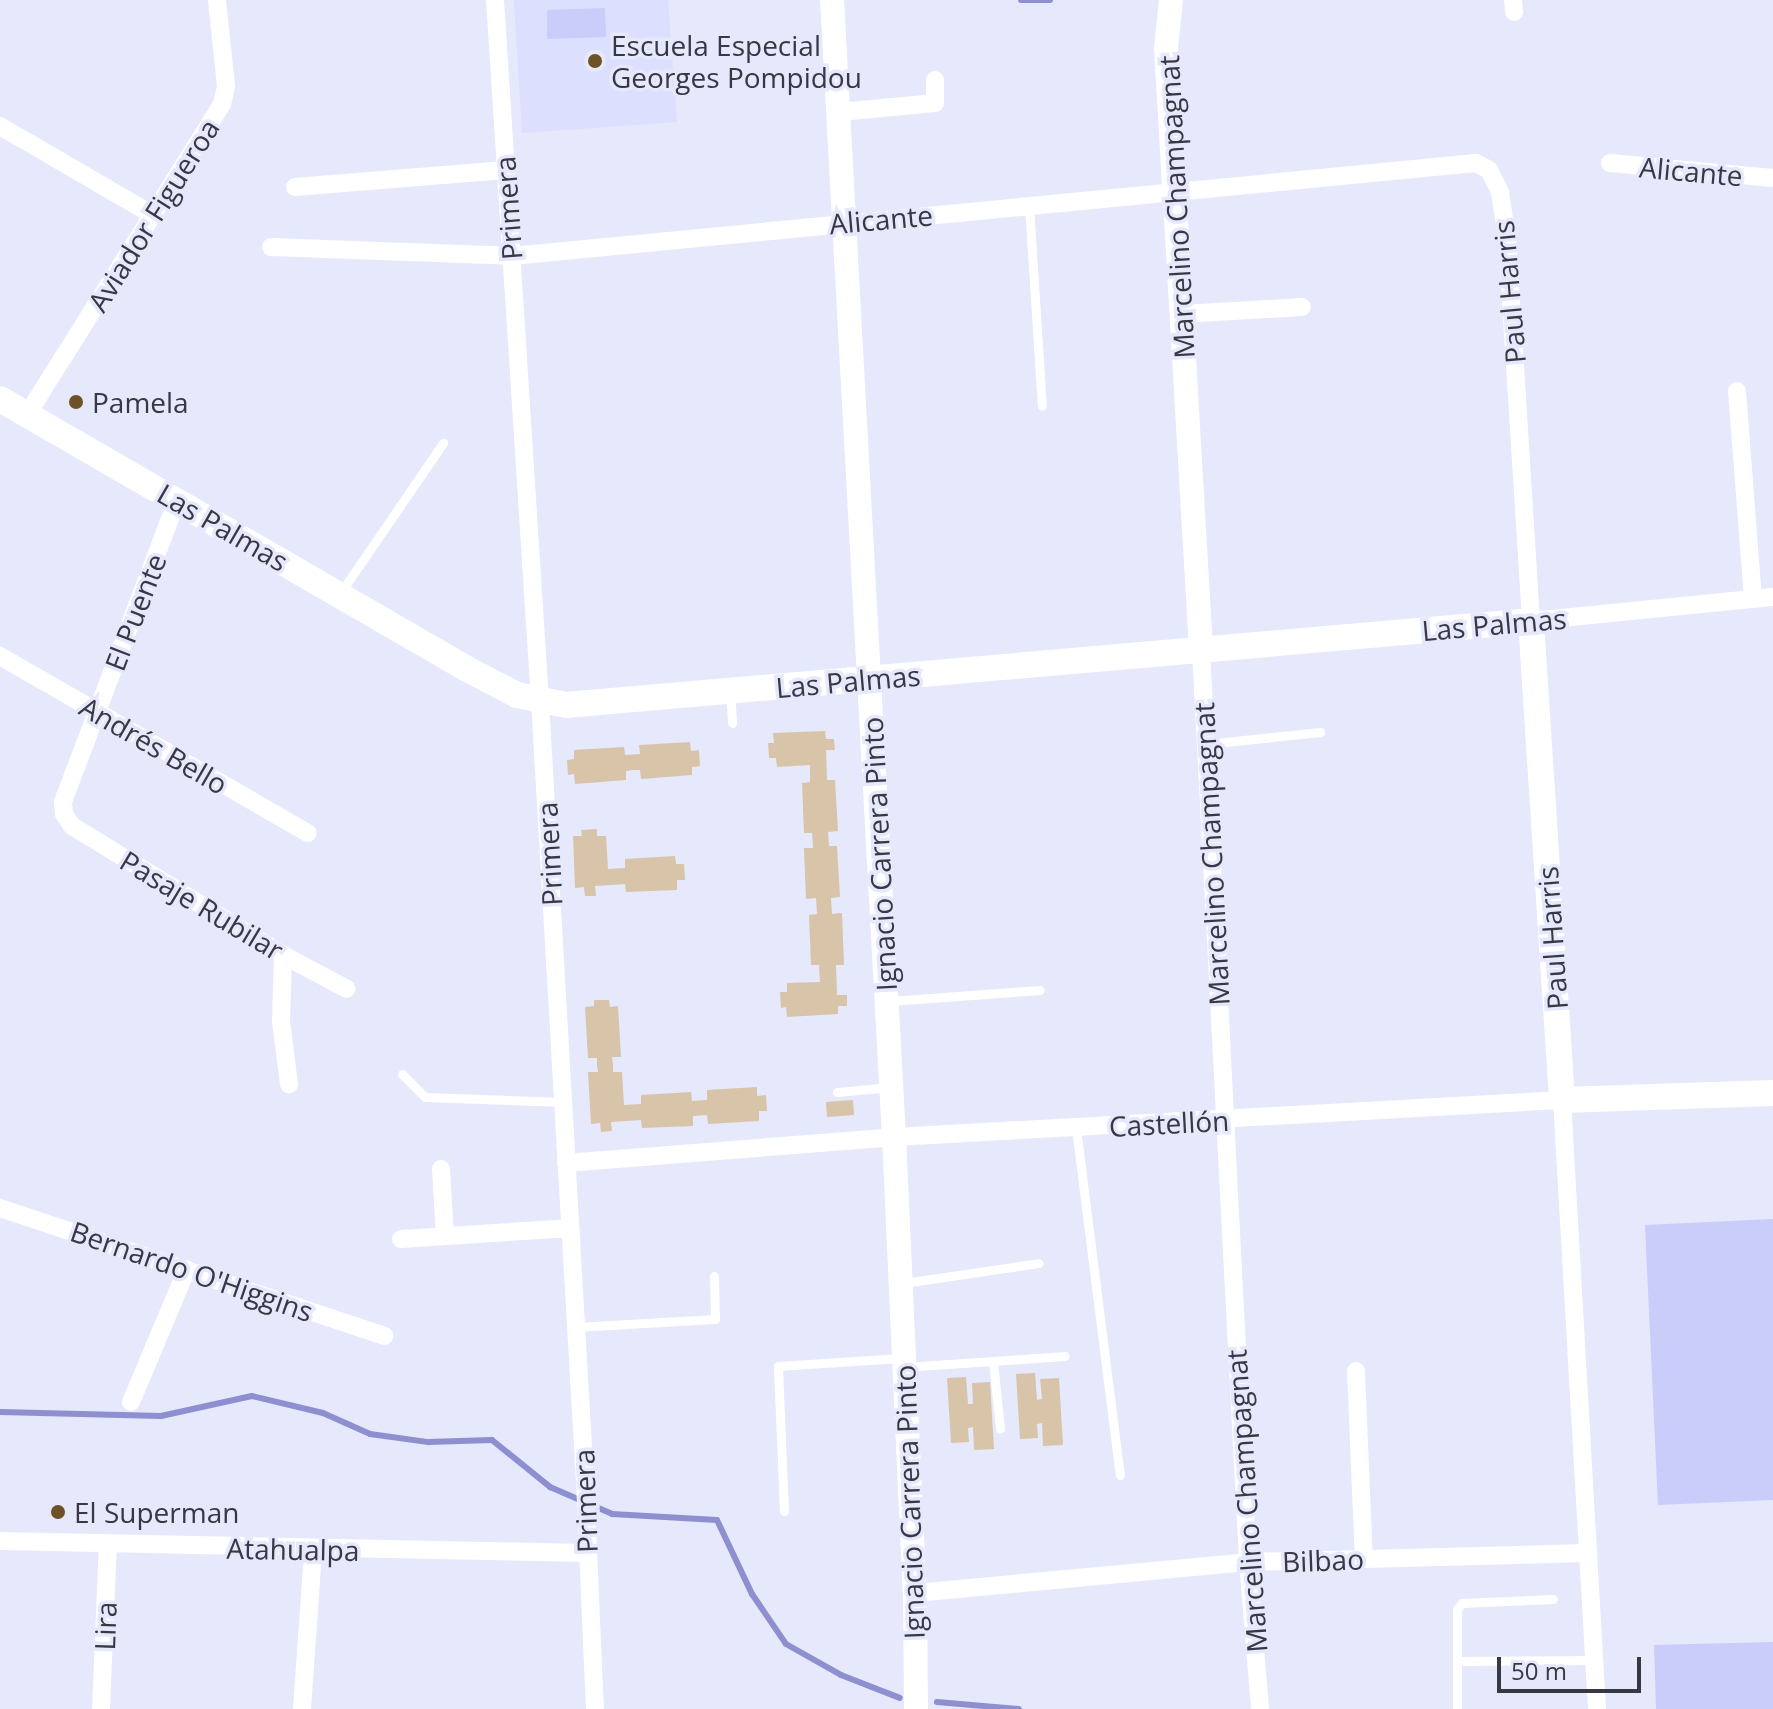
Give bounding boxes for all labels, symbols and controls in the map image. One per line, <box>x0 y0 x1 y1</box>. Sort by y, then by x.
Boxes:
place label: Escuela Especial Georges Pompidou <box>611 28 862 94</box>
marker: Escuela Especial Georges Pompidou <box>586 52 604 70</box>
street label: Marcelino Champagnat <box>1151 55 1201 359</box>
street label: Aviador Figueroa <box>80 113 226 317</box>
street label: Alicante <box>1638 150 1744 192</box>
street label: Primera <box>488 155 528 261</box>
street label: Alicante <box>828 198 934 240</box>
street label: Paul Harris <box>1486 219 1532 365</box>
place label: Pamela <box>92 385 189 419</box>
marker: Pamela <box>67 393 85 411</box>
street label: Las Palmas <box>152 476 294 578</box>
street label: El Puente <box>97 549 173 675</box>
street label: Las Palmas <box>1420 601 1568 647</box>
street label: Las Palmas <box>774 658 922 704</box>
street label: Andrés Bello <box>74 689 234 801</box>
street label: Marcelino Champagnat <box>1186 702 1236 1006</box>
street label: Ignacio Carrera Pinto <box>855 716 903 992</box>
street label: Primera <box>530 801 568 907</box>
street label: Pasaje Rubilar <box>114 843 290 967</box>
street label: Paul Harris <box>1530 865 1574 1011</box>
street label: Castellón <box>1108 1103 1230 1143</box>
street label: Bernardo O'Higgins <box>66 1214 318 1328</box>
street label: Marcelino Champagnat <box>1219 1348 1273 1654</box>
street label: Ignacio Carrera Pinto <box>887 1364 931 1640</box>
street label: Primera <box>566 1448 604 1554</box>
place label: El Superman <box>74 1495 239 1529</box>
marker: El Superman <box>49 1503 67 1521</box>
street label: Atahualpa <box>226 1531 360 1567</box>
street label: Bilbao <box>1282 1542 1364 1578</box>
street label: Lira <box>87 1601 123 1651</box>
scale bar <box>1501 1641 1645 1691</box>
text: 50 m <box>1511 1654 1567 1687</box>

